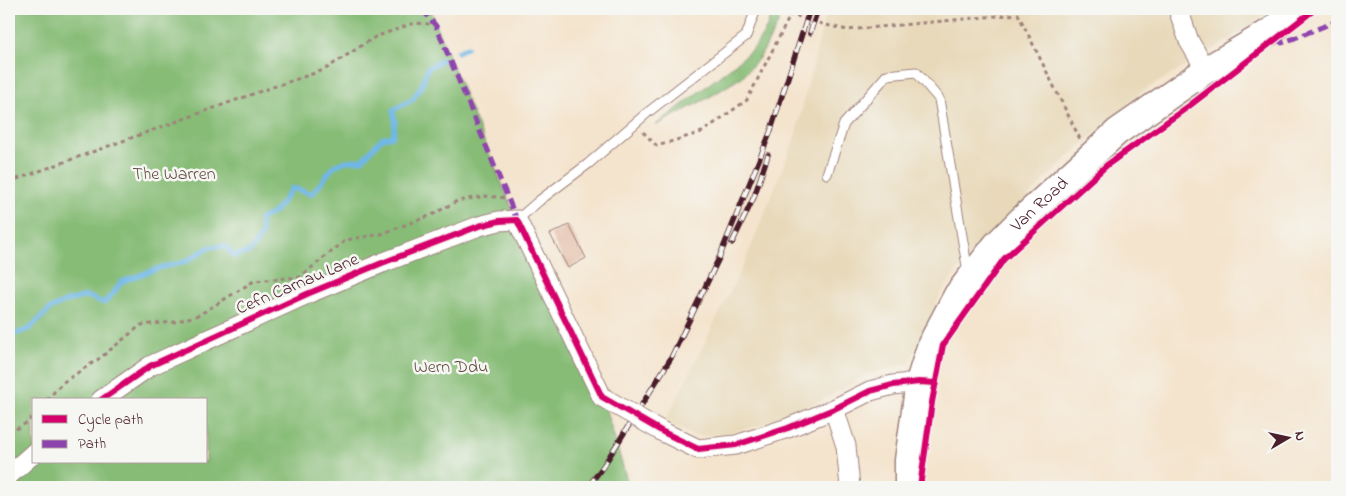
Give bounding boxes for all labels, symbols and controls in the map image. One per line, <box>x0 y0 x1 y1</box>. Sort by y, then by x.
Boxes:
park label: The Warren <box>132 162 216 188</box>
street label: Van Road <box>1005 172 1075 239</box>
street label: Cefn Carnau Lane <box>232 247 364 322</box>
park label: Wern Ddu <box>414 355 488 381</box>
legend <box>32 398 208 464</box>
text: Cycle path <box>78 409 143 432</box>
north arrow <box>1264 414 1314 464</box>
text: N <box>1288 430 1310 443</box>
text: Path <box>78 433 106 455</box>

